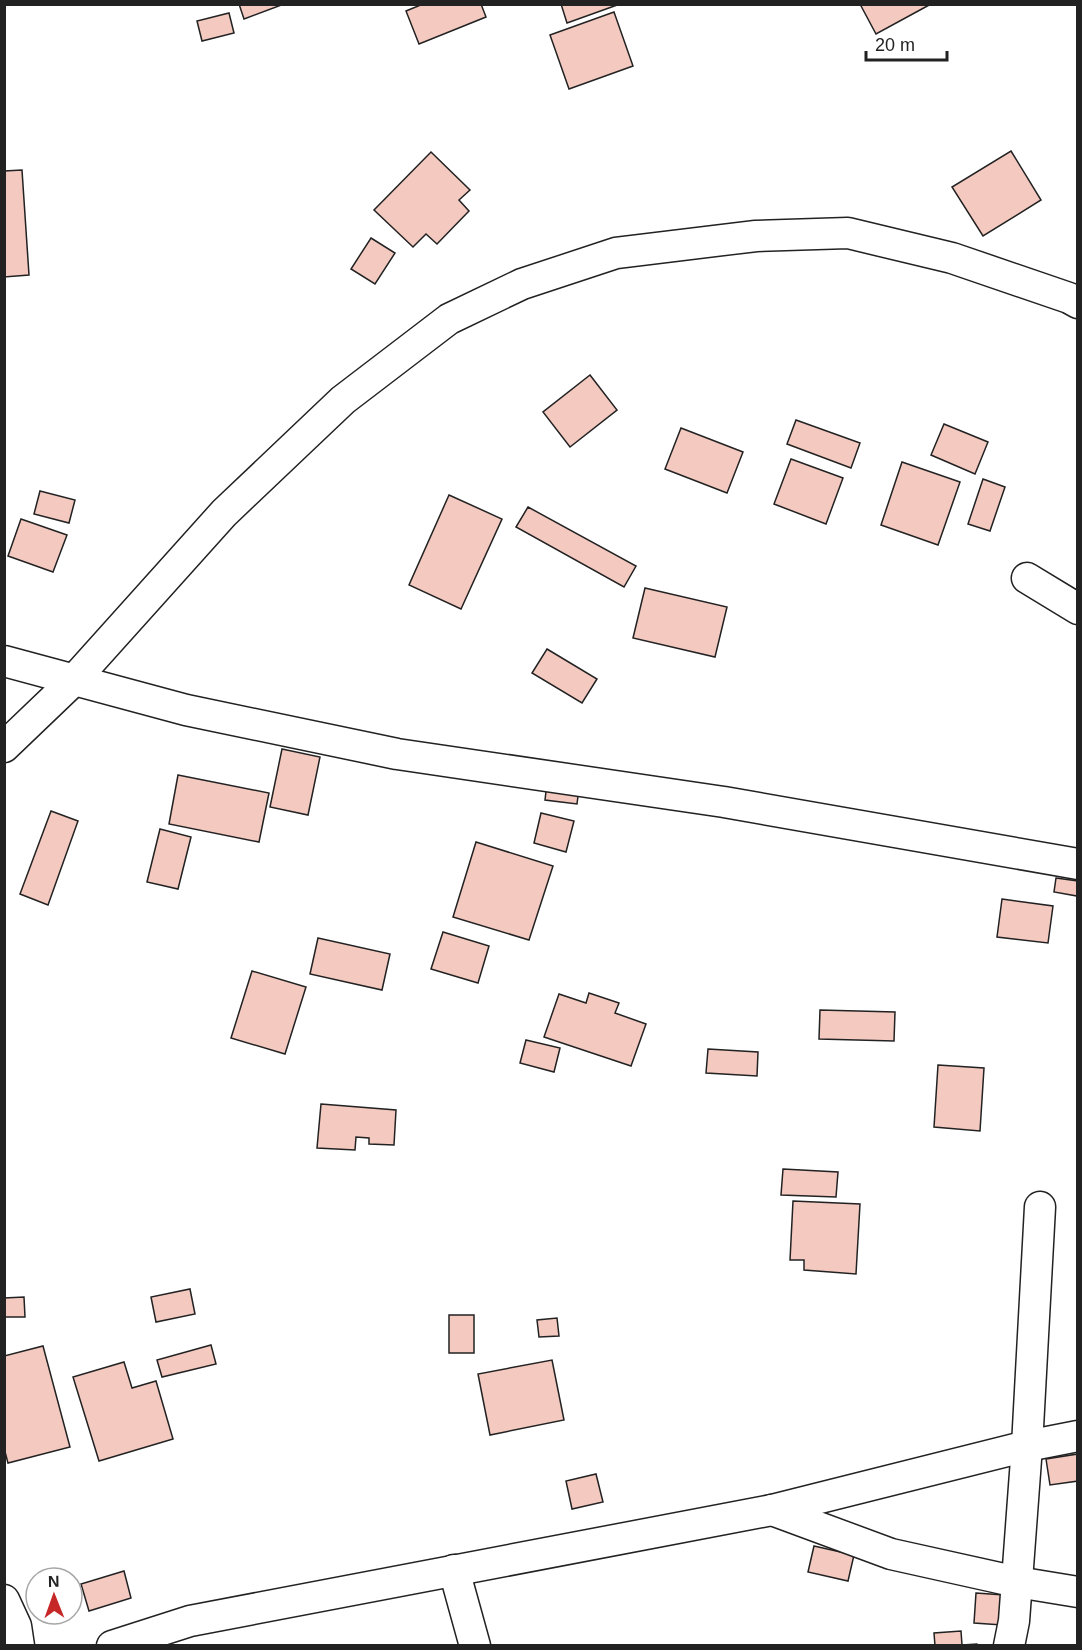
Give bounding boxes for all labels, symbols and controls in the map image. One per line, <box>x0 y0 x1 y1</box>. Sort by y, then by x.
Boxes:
scale bar <box>866 24 947 62</box>
text: 20 m <box>875 35 915 55</box>
north arrow <box>24 1566 84 1626</box>
text: N <box>48 1573 60 1590</box>

